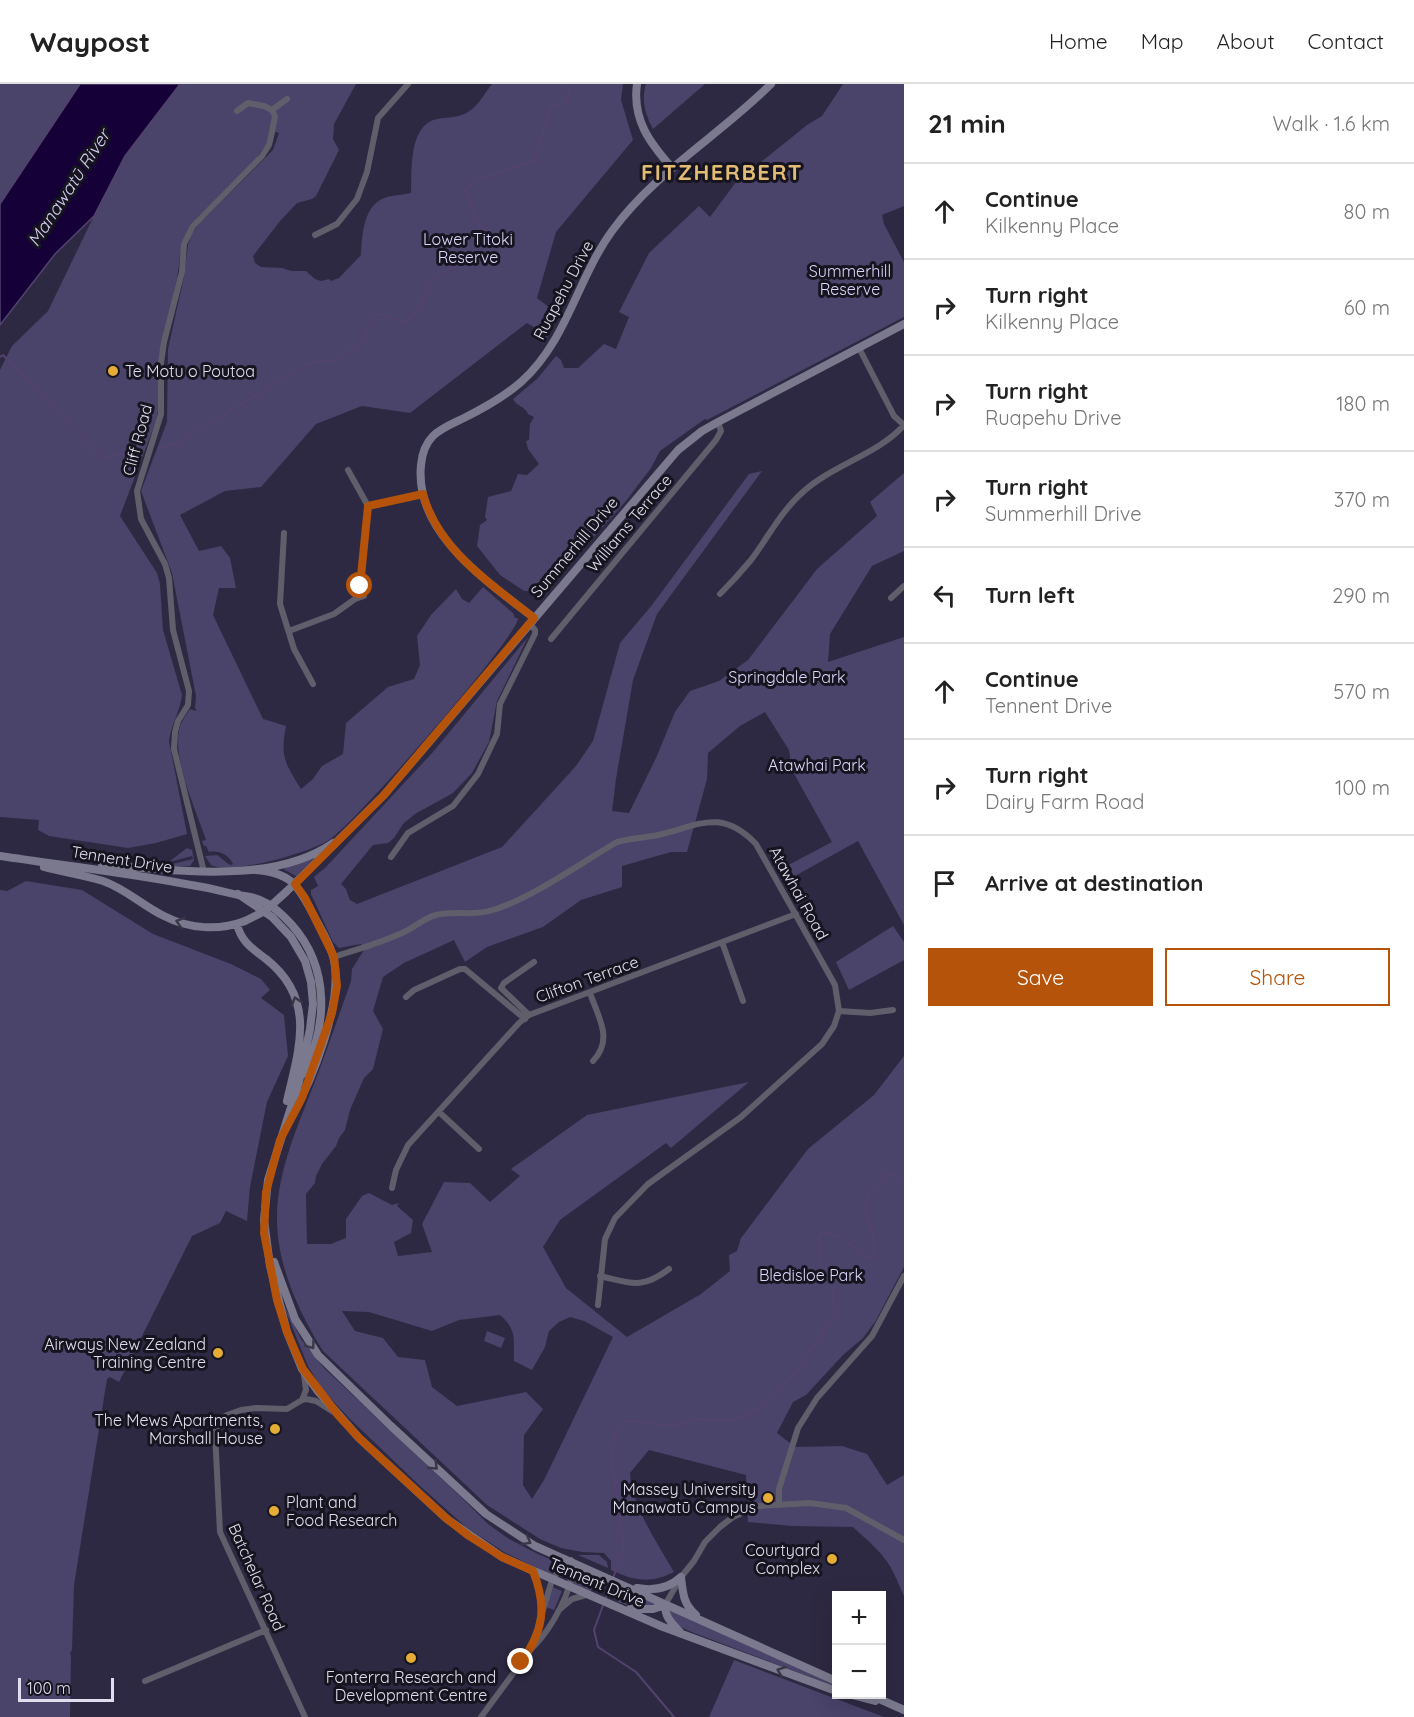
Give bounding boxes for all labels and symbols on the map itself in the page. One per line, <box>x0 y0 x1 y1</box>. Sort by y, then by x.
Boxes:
water label: Manawatū River <box>22 123 116 251</box>
district label: FITZHERBERT <box>641 158 803 186</box>
park label: Lower Titoki Reserve <box>423 229 513 267</box>
street label: Ruapehu Drive <box>529 237 597 343</box>
park label: Summerhill Reserve <box>809 261 891 299</box>
place label: Te Motu o Poutoa <box>125 361 255 381</box>
marker: Te Motu o Poutoa <box>106 364 120 378</box>
street label: Cliff Road <box>118 402 156 478</box>
street label: Williams Terrace <box>582 470 676 576</box>
street label: Summerhill Drive <box>526 493 622 601</box>
route start <box>346 572 372 598</box>
park label: Springdale Park <box>728 667 846 687</box>
park label: Atawhai Park <box>768 755 866 775</box>
street label: Tennent Drive <box>70 841 174 877</box>
street label: Atawhai Road <box>765 843 833 943</box>
one-way arrow <box>175 917 186 929</box>
street label: Clifton Terrace <box>533 951 641 1007</box>
one-way arrow <box>291 996 303 1006</box>
park label: Bledisloe Park <box>759 1265 863 1285</box>
place label: Airways New Zealand Training Centre <box>44 1334 206 1372</box>
one-way arrow <box>304 1338 315 1349</box>
marker: Airways New Zealand Training Centre <box>211 1346 225 1360</box>
place label: The Mews Apartments, Marshall House <box>94 1410 263 1448</box>
marker: The Mews Apartments, Marshall House <box>268 1422 282 1436</box>
one-way arrow <box>427 1459 437 1470</box>
place label: Massey University Manawatū Campus <box>612 1479 756 1517</box>
marker: Massey University Manawatū Campus <box>761 1491 775 1505</box>
place label: Plant and Food Research <box>286 1492 397 1530</box>
marker: Plant and Food Research <box>267 1504 281 1518</box>
street label: Batchelar Road <box>224 1520 290 1634</box>
one-way arrow <box>521 1533 531 1545</box>
place label: Courtyard Complex <box>745 1540 820 1578</box>
marker: Courtyard Complex <box>825 1552 839 1566</box>
street label: Tennent Drive <box>546 1553 648 1611</box>
route end <box>507 1648 533 1674</box>
marker: Fonterra Research and Development Centre <box>404 1651 418 1665</box>
one-way arrow <box>777 1666 788 1678</box>
place label: Fonterra Research and Development Centre <box>326 1667 496 1705</box>
scale bar <box>18 1675 114 1702</box>

